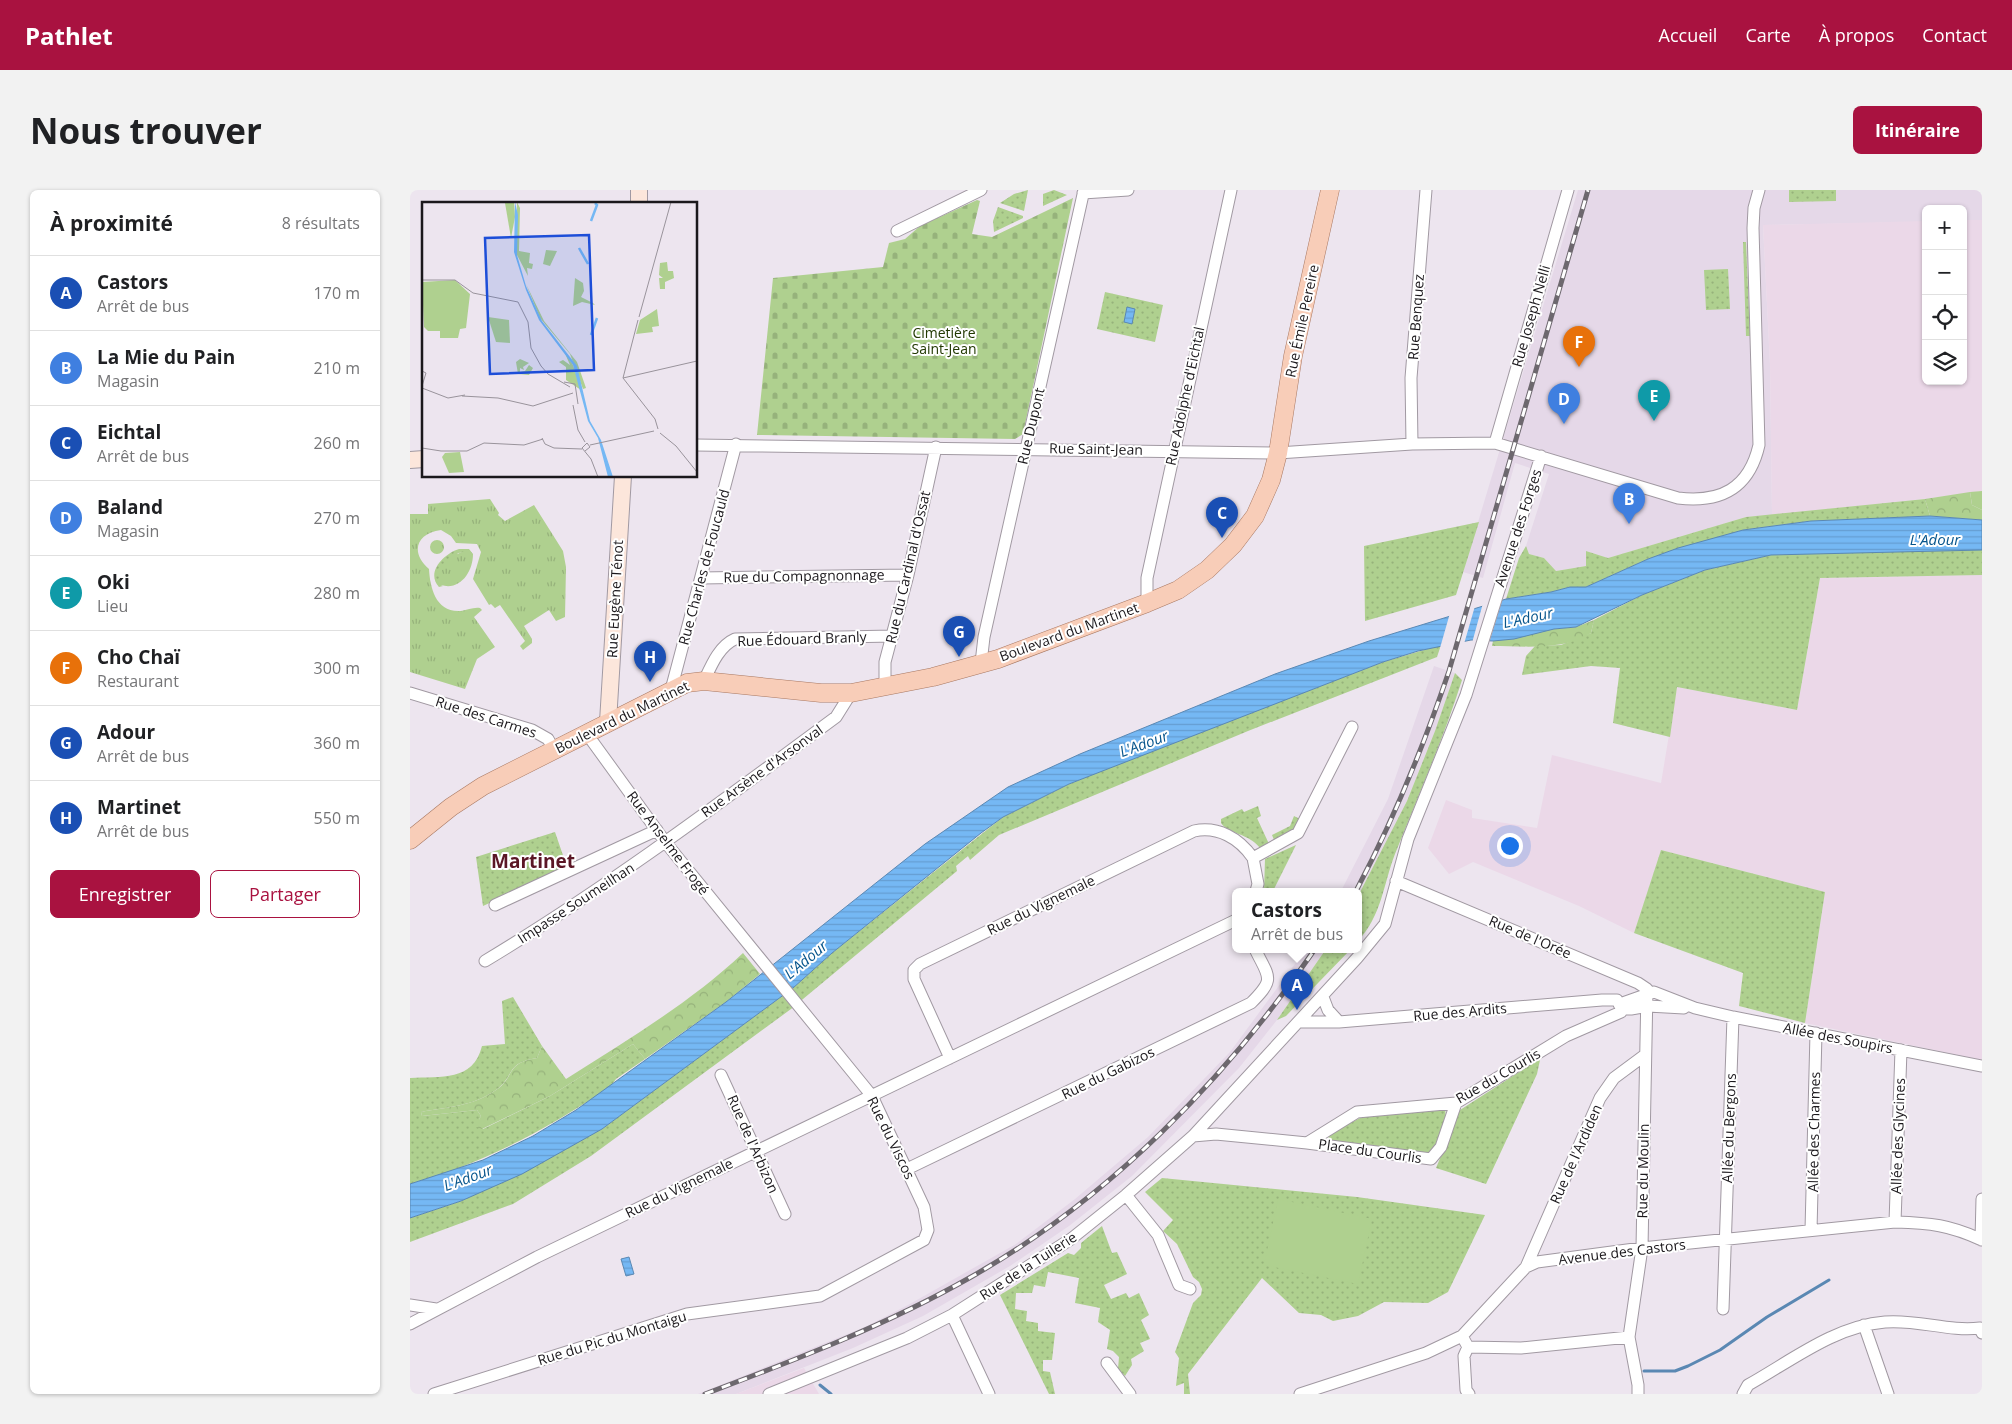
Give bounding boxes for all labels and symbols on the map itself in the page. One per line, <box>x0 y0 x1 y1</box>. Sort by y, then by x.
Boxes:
inset map <box>422 202 698 478</box>
street label: Rue Émile Pereire <box>1280 263 1323 379</box>
street label: Rue Joseph Nelli <box>1507 263 1554 369</box>
street label: Rue Benquez <box>1403 273 1428 360</box>
park label: Cimetière Saint-Jean <box>911 323 977 358</box>
street label: Rue Adolphe d'Eichtal <box>1161 325 1208 467</box>
pin: F <box>1563 326 1595 367</box>
pin: E <box>1638 380 1670 421</box>
pin: D <box>1548 383 1580 424</box>
street label: Rue Dupont <box>1012 386 1049 466</box>
street label: Rue Saint-Jean <box>1049 438 1143 459</box>
street label: Avenue des Forges <box>1490 466 1546 589</box>
pin: B <box>1613 483 1645 524</box>
street label: Rue Charles de Foucauld <box>674 487 734 647</box>
street label: Rue du Cardinal d'Ossat <box>881 489 934 645</box>
pin: C <box>1206 497 1238 538</box>
water label: L'Adour <box>1910 529 1961 549</box>
street label: Rue Eugène Ténot <box>602 539 627 658</box>
street label: Rue du Compagnonnage <box>723 565 885 586</box>
street label: Boulevard du Martinet <box>997 597 1141 666</box>
water label: L'Adour <box>1501 602 1556 632</box>
pin: G <box>943 616 975 657</box>
street label: Rue Édouard Branly <box>737 627 868 650</box>
pin: H <box>634 641 666 682</box>
street label: Boulevard du Martinet <box>552 676 692 757</box>
street label: Rue des Carmes <box>433 691 539 742</box>
street label: Rue Arsène d'Arsonval <box>697 720 826 821</box>
water label: L'Adour <box>1117 725 1172 761</box>
street label: Rue Anselme Frogé <box>623 787 714 899</box>
your location <box>1497 833 1523 859</box>
district label: Martinet <box>491 848 575 874</box>
street label: Impasse Soumeilhan <box>514 858 638 947</box>
street label: Rue du Vignemale <box>984 870 1098 939</box>
street label: Rue de l'Orée <box>1486 911 1574 962</box>
water label: L'Adour <box>780 935 832 983</box>
pin: A <box>1281 969 1313 1010</box>
street label: Rue des Ardits <box>1412 998 1508 1025</box>
street label: Allée des Soupirs <box>1782 1018 1895 1058</box>
street label: Rue du Gabizos <box>1058 1042 1158 1103</box>
street label: Rue du Courlis <box>1452 1043 1544 1107</box>
street label: Allée des Charmes <box>1803 1071 1824 1192</box>
street label: Allée du Bergons <box>1717 1072 1740 1183</box>
street label: Allée des Glycines <box>1886 1077 1909 1194</box>
street label: Rue de l'Arbizon <box>723 1092 784 1196</box>
street label: Rue du Viscos <box>863 1093 920 1183</box>
street label: Rue de l'Ardiden <box>1545 1101 1606 1207</box>
street label: Rue du Moulin <box>1632 1123 1653 1219</box>
street label: Place du Courlis <box>1317 1134 1423 1167</box>
street label: Rue du Vignemale <box>622 1153 736 1222</box>
water label: L'Adour <box>441 1159 496 1195</box>
street label: Rue de la Tuilerie <box>976 1227 1080 1304</box>
street label: Avenue des Castors <box>1557 1234 1687 1269</box>
street label: Rue du Pic du Montaigu <box>535 1306 689 1369</box>

